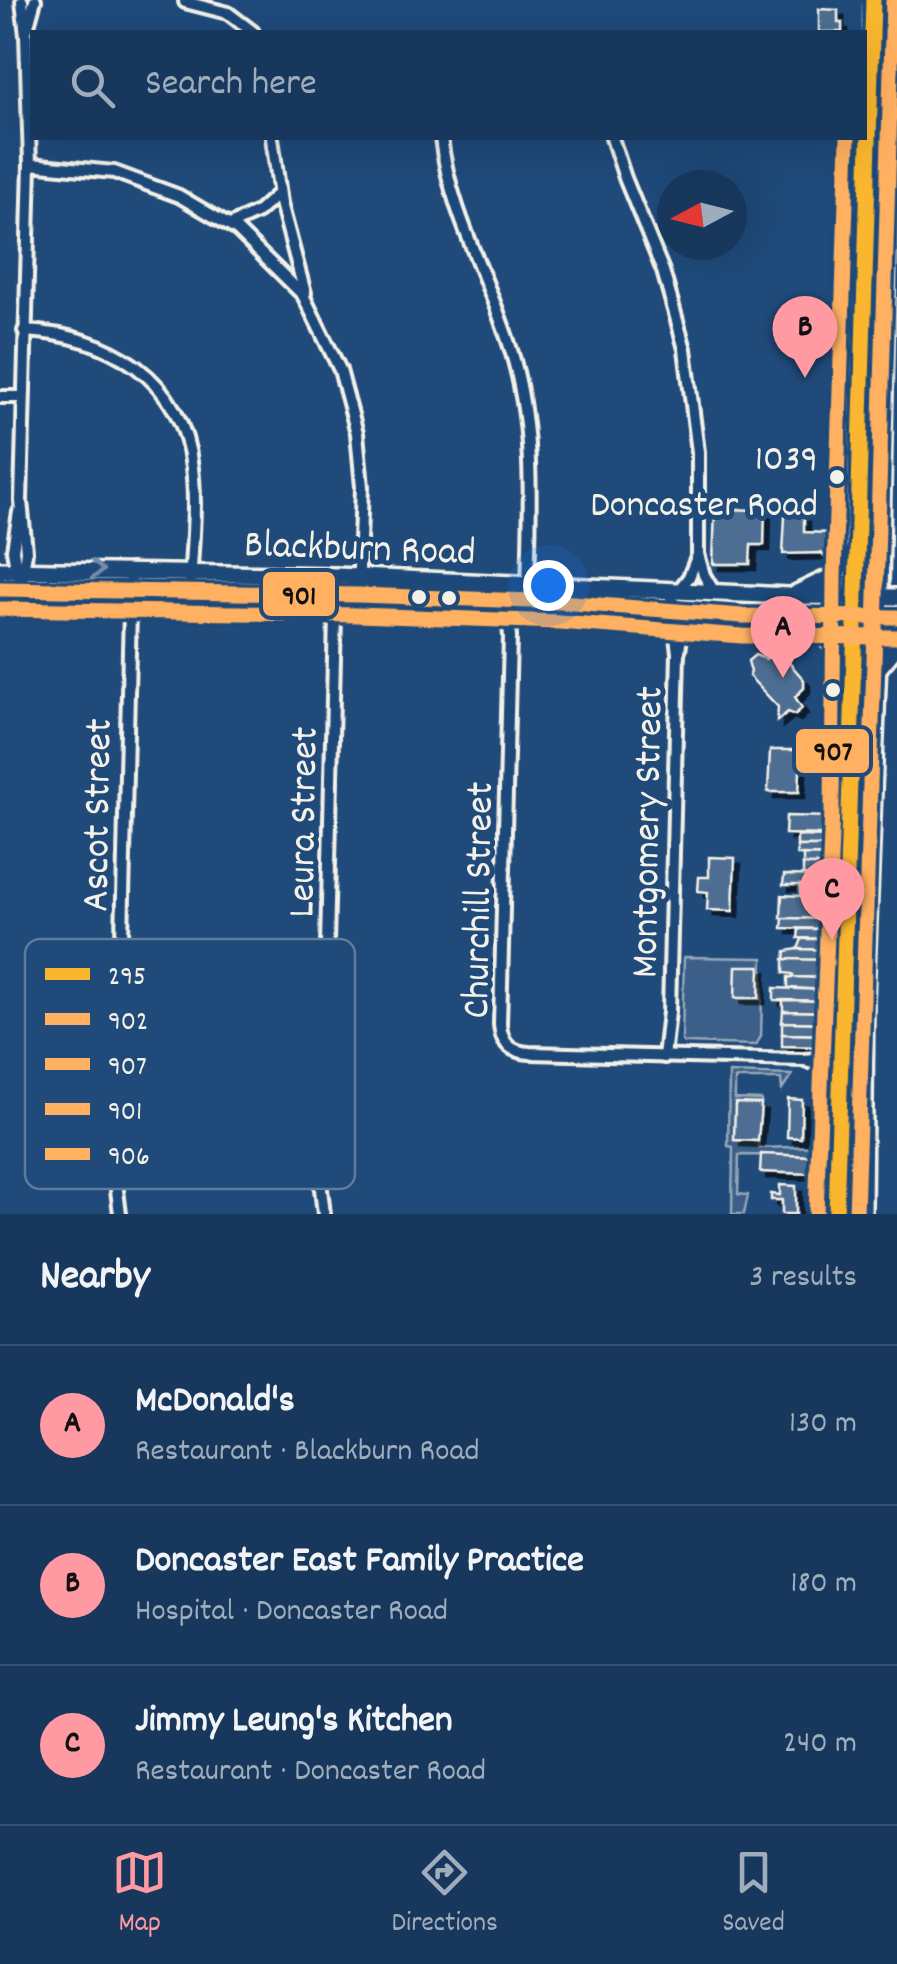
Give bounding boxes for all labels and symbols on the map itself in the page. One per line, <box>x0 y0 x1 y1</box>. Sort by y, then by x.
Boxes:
north arrow <box>657 170 747 260</box>
pin: B <box>772 296 838 378</box>
place label: 1039 Doncaster Road <box>590 434 818 535</box>
marker: 1039 Doncaster Road <box>827 467 847 487</box>
street label: Blackburn Road <box>243 519 476 584</box>
one-way arrow <box>90 559 106 580</box>
your location <box>523 560 574 611</box>
line badge: 901 <box>261 570 337 618</box>
text: 901 <box>282 579 316 619</box>
unlabelled marker <box>409 587 429 607</box>
unlabelled marker <box>439 588 459 608</box>
pin: A <box>750 596 816 678</box>
unlabelled marker <box>823 680 843 700</box>
street label: Montgomery Street <box>619 685 682 979</box>
street label: Ascot Street <box>70 718 131 912</box>
street label: Leura Street <box>276 726 337 918</box>
line badge: 907 <box>794 727 871 775</box>
text: 907 <box>814 735 853 775</box>
street label: Churchill Street <box>451 781 512 1019</box>
pin: C <box>800 858 864 940</box>
legend <box>25 939 355 1189</box>
text: 295 <box>108 959 146 999</box>
text: 902 <box>108 1004 148 1044</box>
text: 907 <box>108 1049 147 1089</box>
text: 901 <box>108 1094 142 1134</box>
text: 906 <box>108 1139 150 1179</box>

